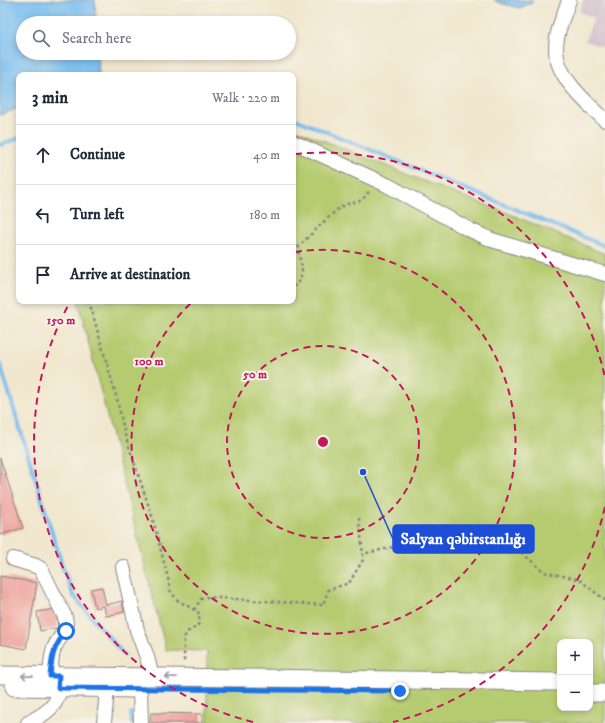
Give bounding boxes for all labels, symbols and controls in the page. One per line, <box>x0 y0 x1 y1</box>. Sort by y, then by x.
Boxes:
search box <box>16 16 296 60</box>
icon: search <box>30 27 52 49</box>
text: Search here <box>62 29 131 48</box>
text: 3 min <box>32 87 68 109</box>
text: Walk · 220 m <box>212 90 280 106</box>
icon: ahead <box>32 144 54 166</box>
text: Continue <box>70 145 125 164</box>
text: 40 m <box>253 147 280 163</box>
icon: left <box>32 204 54 226</box>
text: Turn left <box>70 205 124 224</box>
text: 180 m <box>249 207 280 223</box>
icon: arrive <box>32 264 54 286</box>
text: Arrive at destination <box>70 265 190 284</box>
text: 150 m <box>47 313 75 328</box>
text: 100 m <box>135 354 163 369</box>
text: 50 m <box>242 367 267 382</box>
centre of rings <box>316 435 330 449</box>
callout: Salyan qəbirstanlığı <box>393 525 534 553</box>
text: Salyan qəbirstanlığı <box>400 529 526 550</box>
route start <box>57 622 75 640</box>
map controls <box>557 639 593 711</box>
button: + <box>557 639 593 675</box>
one-way arrow <box>21 672 34 680</box>
one-way arrow <box>165 674 178 681</box>
button: − <box>557 675 593 711</box>
route end <box>391 682 409 700</box>

